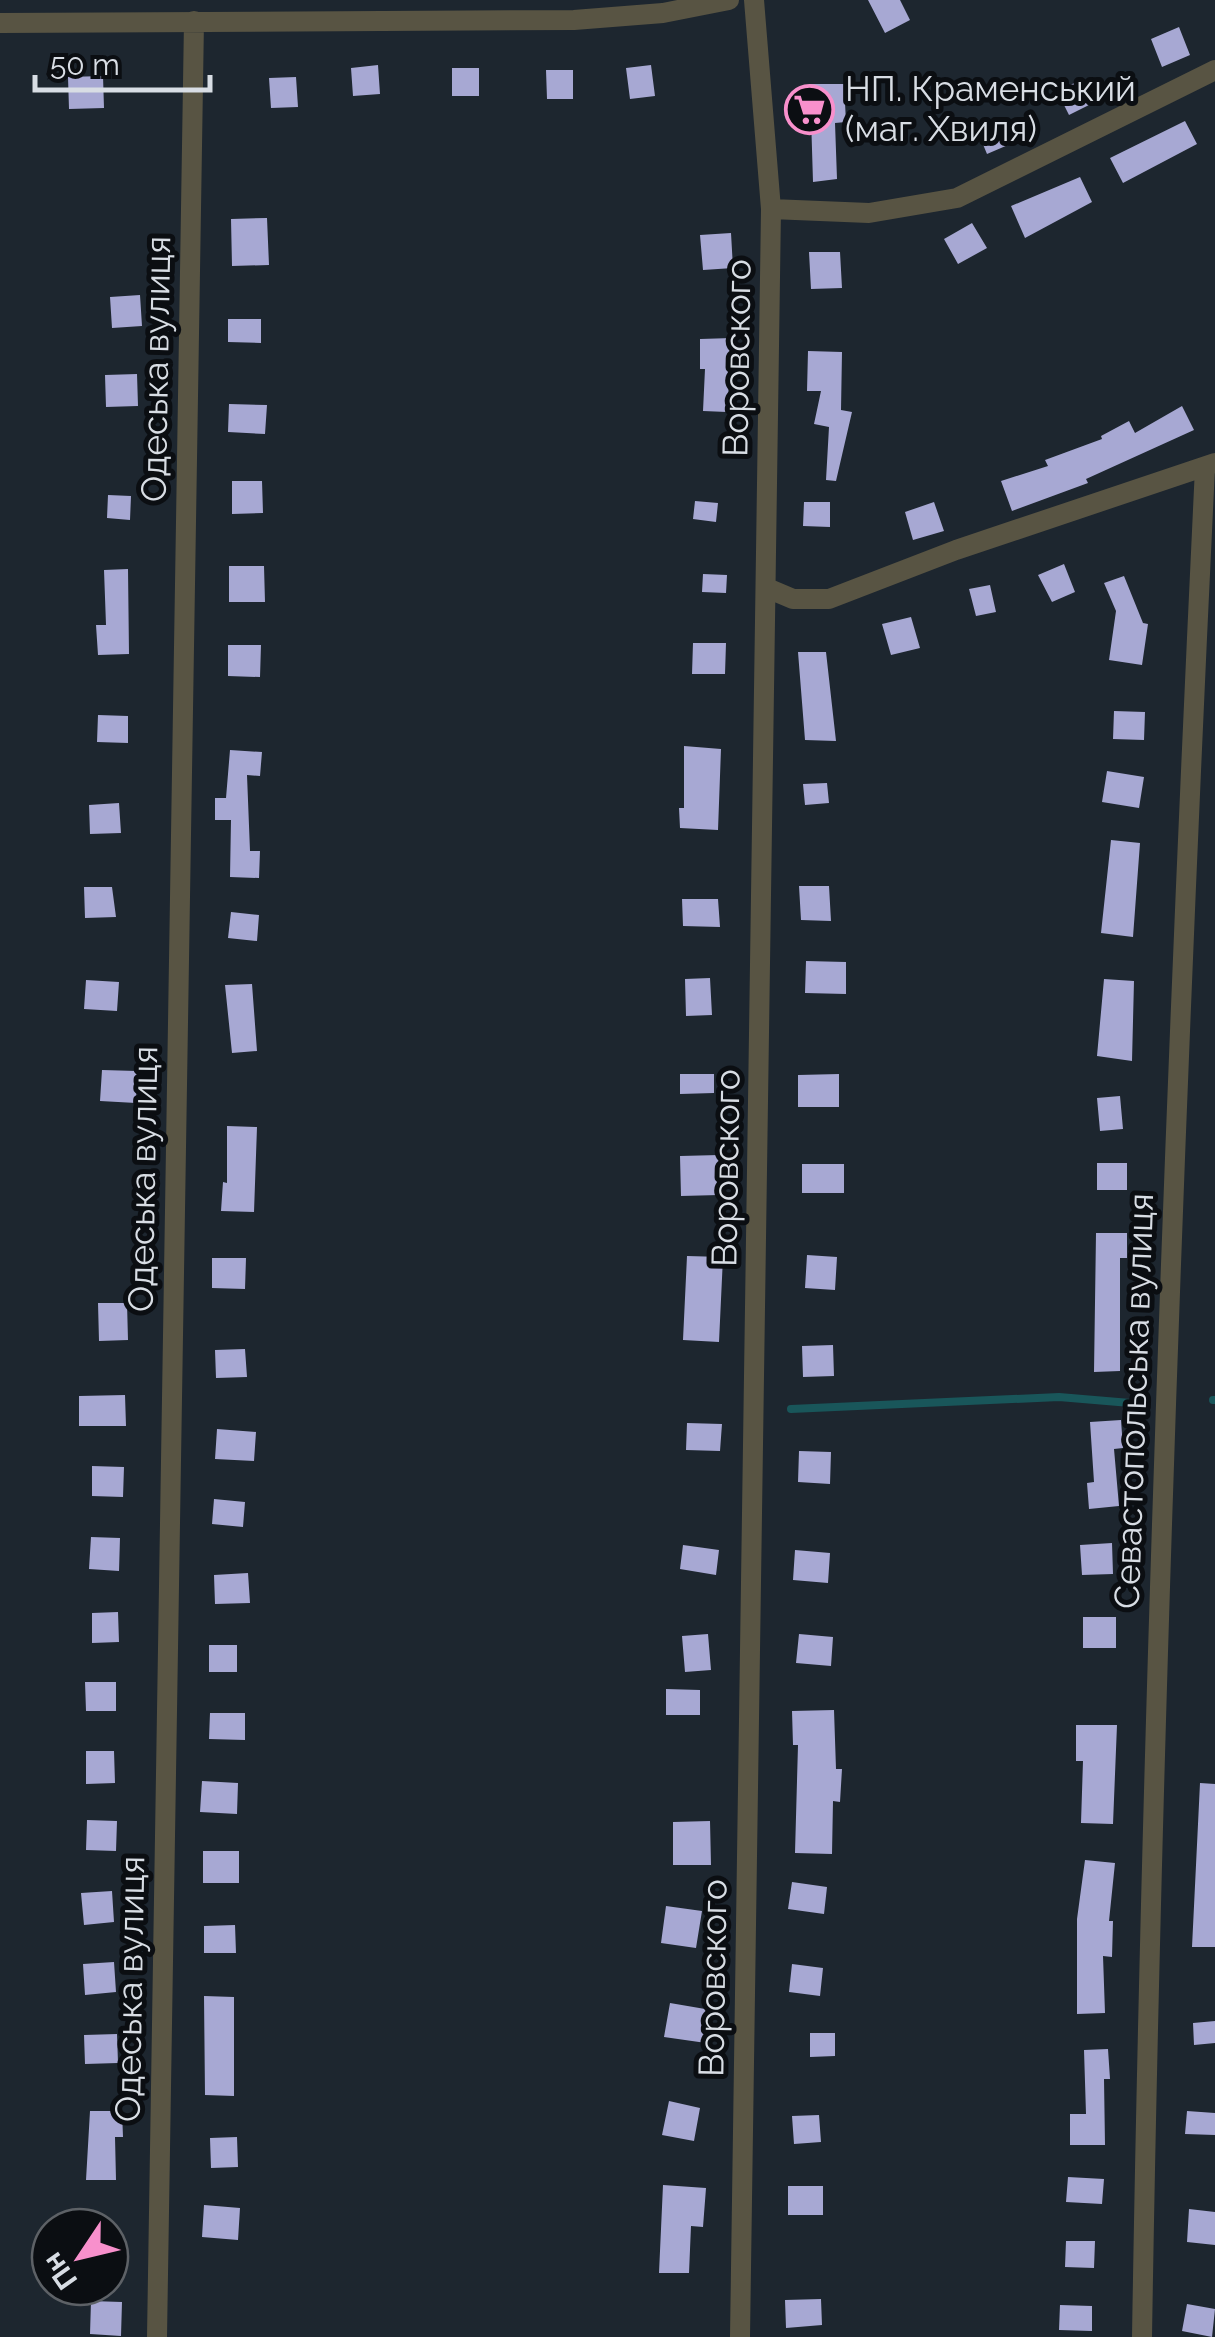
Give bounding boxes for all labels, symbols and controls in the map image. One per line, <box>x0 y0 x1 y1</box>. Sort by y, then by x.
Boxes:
scale bar <box>35 30 210 92</box>
text: 50 m <box>50 47 120 82</box>
place label: НП. Краменський (маг. Хвиля) <box>845 68 1136 149</box>
supermarket icon: НП. Краменський (маг. Хвиля) <box>784 83 836 135</box>
street label: Одеська вулиця <box>133 235 178 503</box>
street label: Воровского <box>714 259 759 457</box>
street label: Одеська вулиця <box>120 1045 165 1313</box>
street label: Воровского <box>703 1069 748 1267</box>
street label: Севастопольська вулиця <box>1106 1192 1161 1610</box>
street label: Одеська вулиця <box>107 1855 152 2123</box>
street label: Воровского <box>690 1879 735 2077</box>
north arrow <box>30 2207 130 2307</box>
text: Пн <box>36 2246 84 2296</box>

